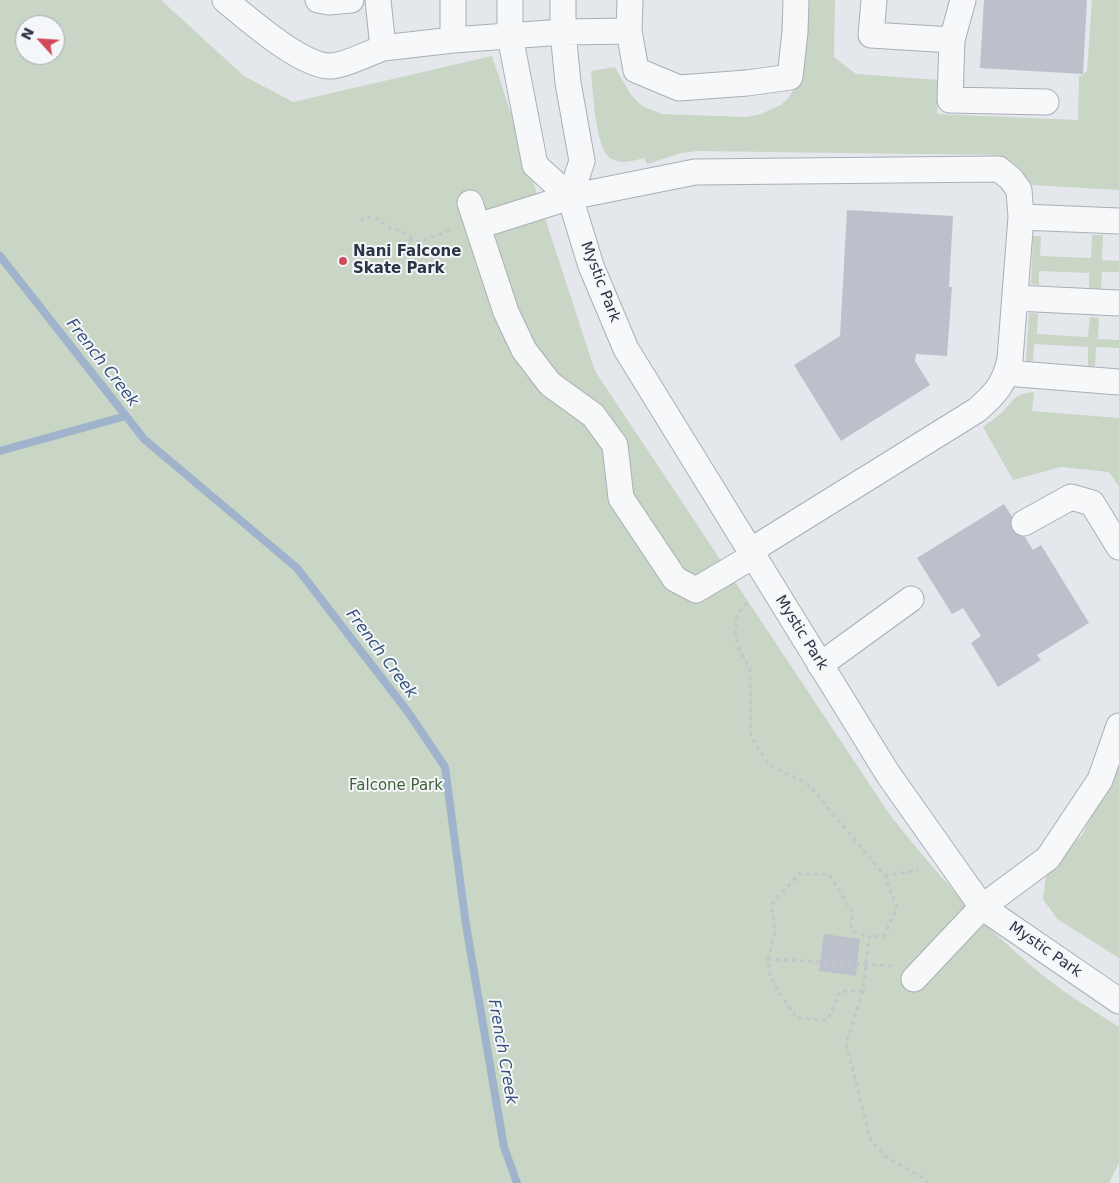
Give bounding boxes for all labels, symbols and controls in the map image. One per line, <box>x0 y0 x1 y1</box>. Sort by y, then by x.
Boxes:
north arrow <box>15 15 65 65</box>
text: N <box>18 25 37 43</box>
street label: Mystic Park <box>576 239 624 325</box>
place label: Nani Falcone Skate Park <box>353 243 461 278</box>
marker: Nani Falcone Skate Park <box>337 255 349 267</box>
water label: French Creek <box>62 315 142 411</box>
street label: Mystic Park <box>771 592 831 674</box>
water label: French Creek <box>341 606 421 702</box>
park label: Falcone Park <box>349 777 443 795</box>
street label: Mystic Park <box>1005 918 1085 982</box>
water label: French Creek <box>483 998 521 1106</box>

